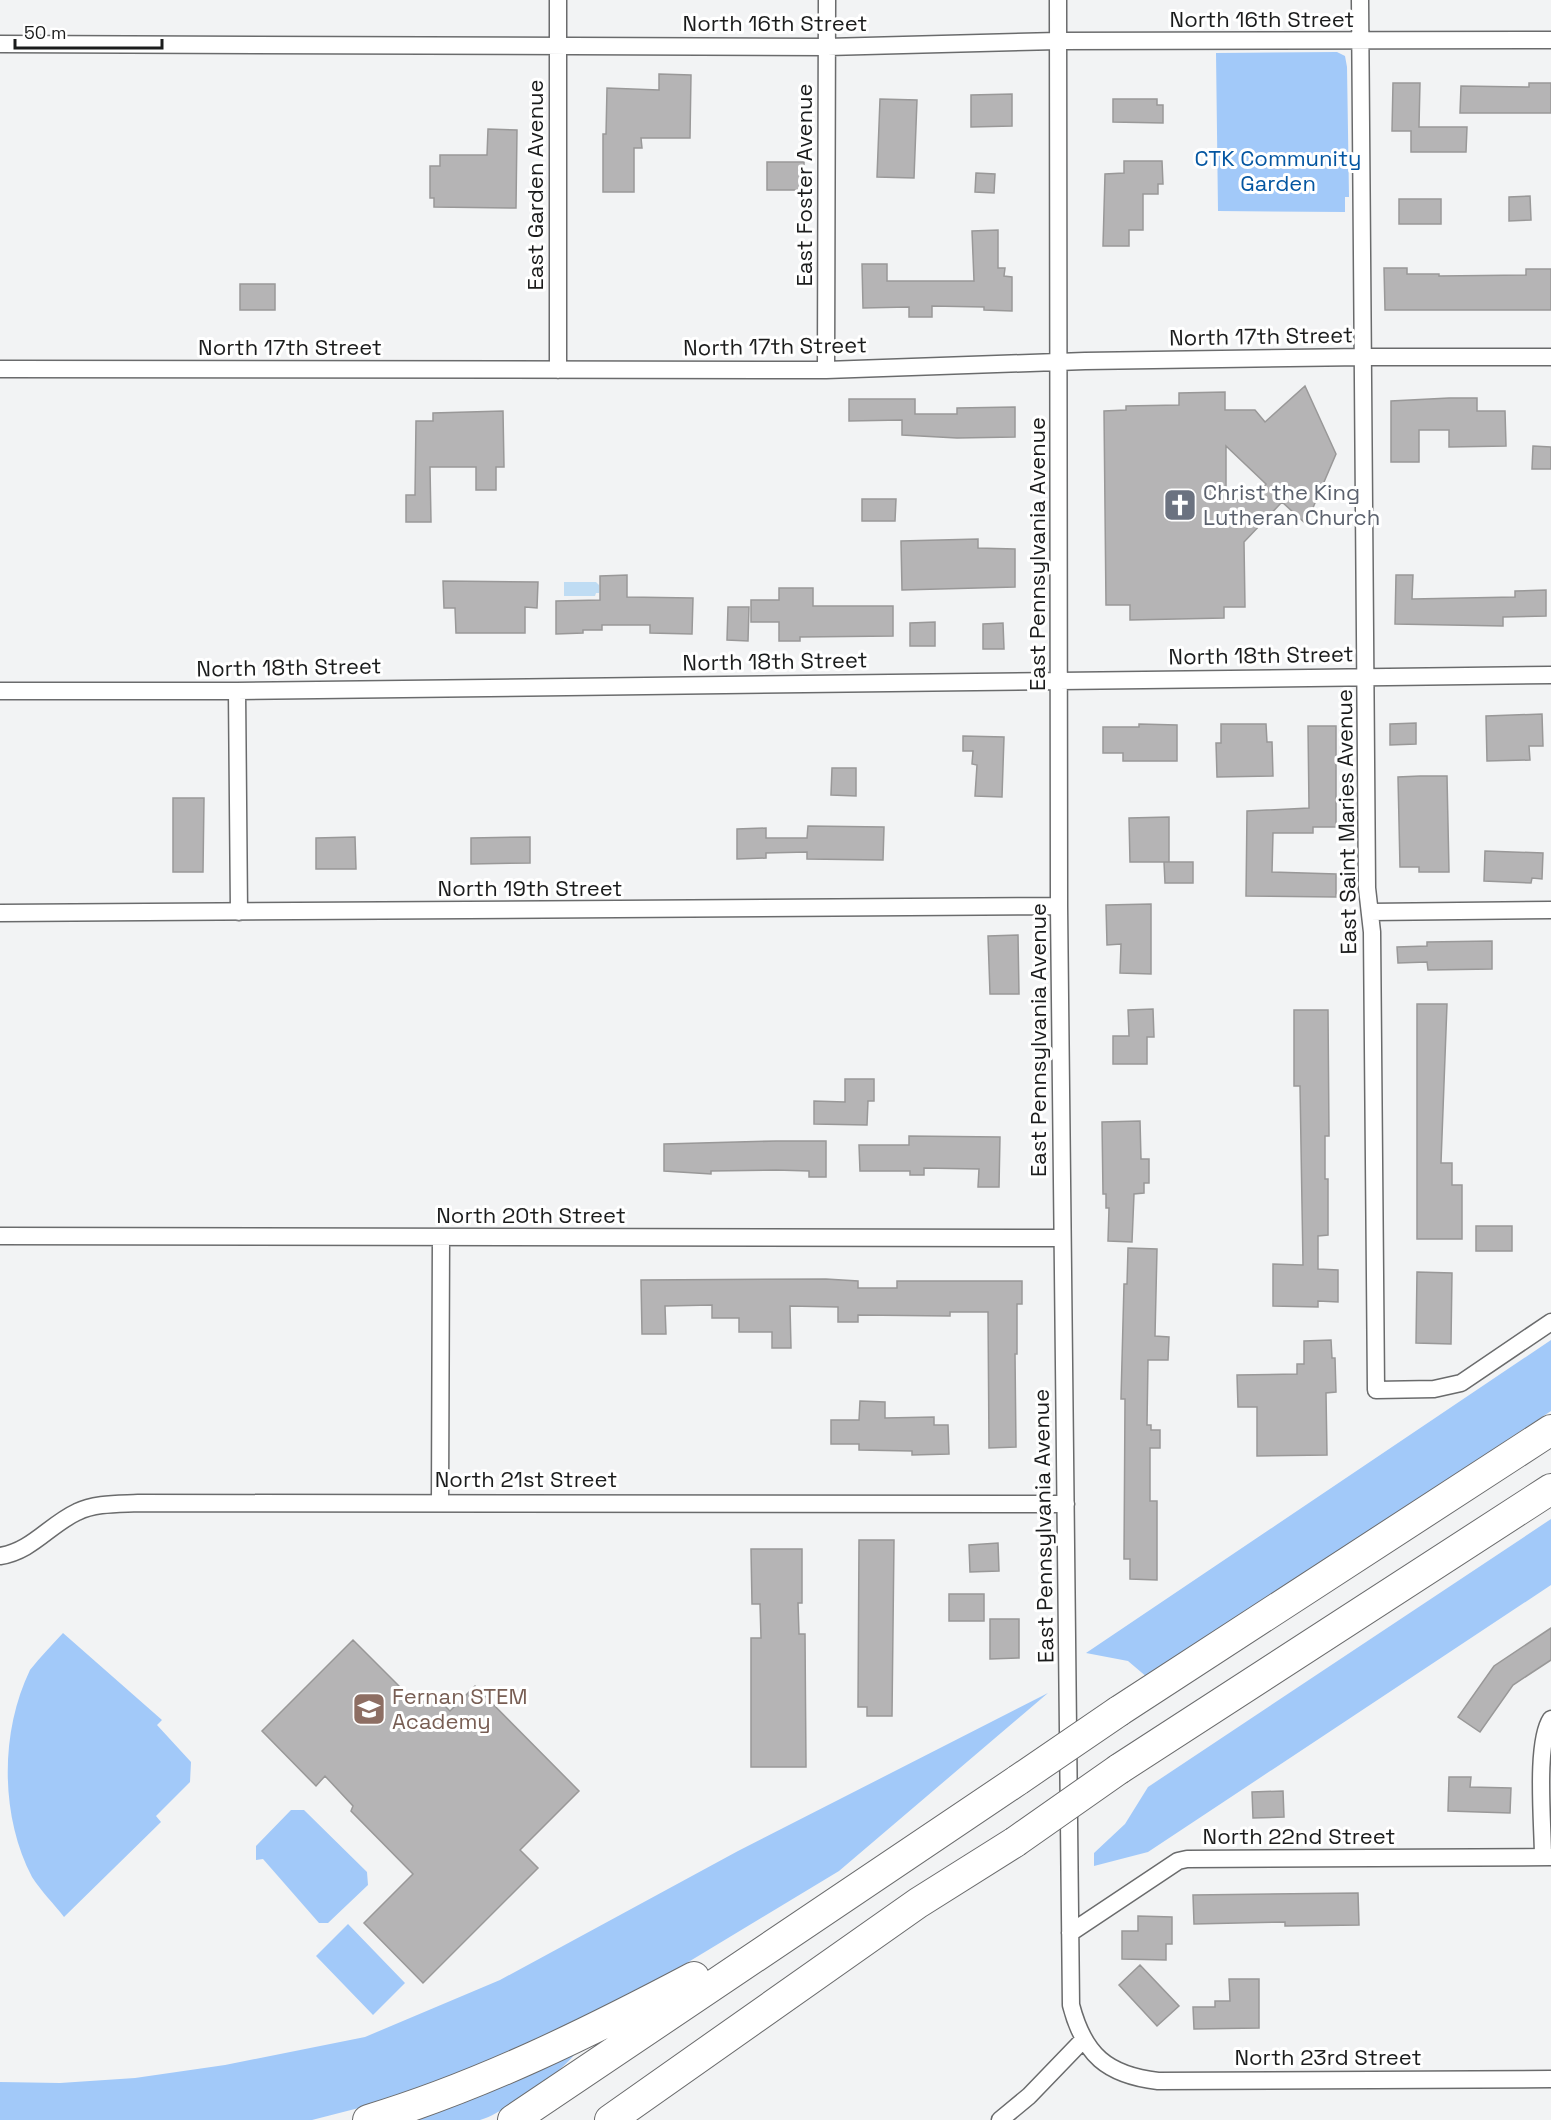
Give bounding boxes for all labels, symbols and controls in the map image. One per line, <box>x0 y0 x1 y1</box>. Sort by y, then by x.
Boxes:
street label: North 16th Street <box>1170 5 1354 33</box>
street label: North 16th Street <box>683 9 867 37</box>
scale bar <box>15 12 162 50</box>
text: 50 m <box>24 21 66 44</box>
street label: East Garden Avenue <box>521 80 549 290</box>
street label: East Foster Avenue <box>790 84 818 286</box>
park label: CTK Community Garden <box>1194 144 1362 197</box>
street label: North 17th Street <box>1169 320 1353 352</box>
street label: North 17th Street <box>683 330 867 362</box>
street label: North 17th Street <box>198 333 382 361</box>
street label: East Pennsylvania Avenue <box>1023 417 1051 691</box>
place label: Christ the King Lutheran Church <box>1203 478 1380 531</box>
church icon: Christ the King Lutheran Church <box>1162 487 1198 523</box>
street label: North 18th Street <box>1168 639 1354 671</box>
street label: North 18th Street <box>682 645 868 677</box>
street label: North 18th Street <box>196 651 382 683</box>
street label: East Saint Maries Avenue <box>1330 689 1362 955</box>
street label: North 19th Street <box>438 874 622 902</box>
street label: East Pennsylvania Avenue <box>1024 903 1052 1177</box>
street label: North 20th Street <box>436 1201 626 1229</box>
street label: East Pennsylvania Avenue <box>1027 1389 1059 1663</box>
street label: North 21st Street <box>435 1465 617 1493</box>
place label: Fernan STEM Academy <box>392 1682 528 1735</box>
school or university icon: Fernan STEM Academy <box>351 1691 387 1727</box>
street label: North 22nd Street <box>1203 1822 1395 1850</box>
street label: North 23rd Street <box>1234 2043 1422 2071</box>

